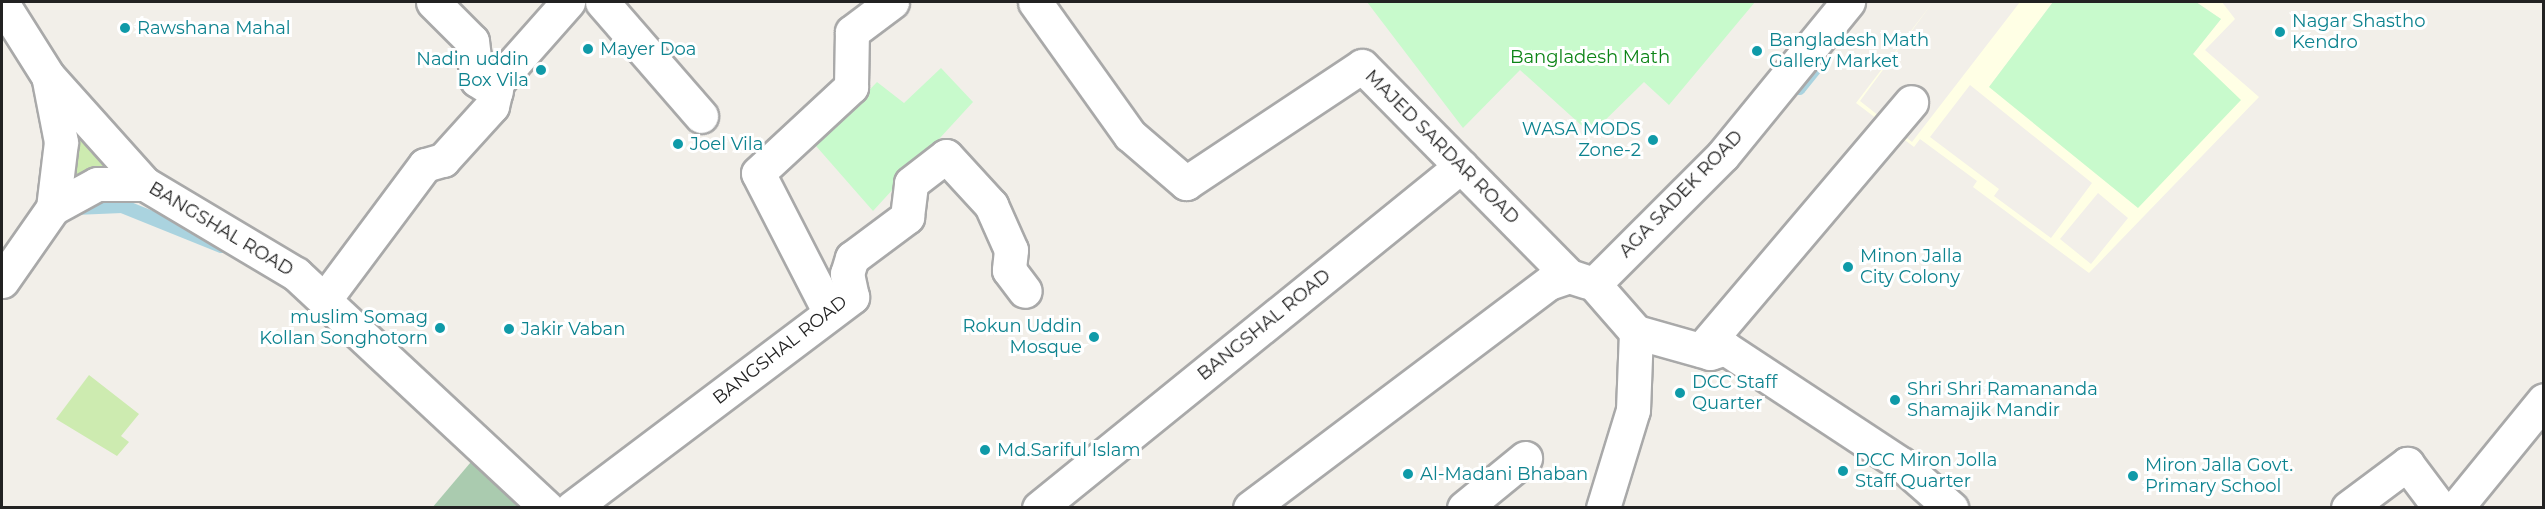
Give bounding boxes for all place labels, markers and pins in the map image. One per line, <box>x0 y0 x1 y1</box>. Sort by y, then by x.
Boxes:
place label: Nagar Shastho Kendro <box>2292 11 2426 54</box>
place label: Rawshana Mahal <box>137 17 291 39</box>
marker: Rawshana Mahal <box>118 21 132 35</box>
marker: Nagar Shastho Kendro <box>2273 25 2287 39</box>
place label: Bangladesh Math Gallery Market <box>1769 30 1929 72</box>
place label: Mayer Doa <box>600 38 696 60</box>
marker: Mayer Doa <box>581 42 595 56</box>
marker: Bangladesh Math Gallery Market <box>1750 44 1764 58</box>
place label: Nadin uddin Box Vila <box>416 49 529 92</box>
marker: Nadin uddin Box Vila <box>534 63 548 77</box>
place label: WASA MODS Zone-2 <box>1522 119 1641 162</box>
place label: Joel Vila <box>690 133 763 155</box>
marker: WASA MODS Zone-2 <box>1646 133 1660 147</box>
marker: Joel Vila <box>671 137 685 151</box>
place label: Minon Jalla City Colony <box>1860 246 1962 288</box>
marker: Minon Jalla City Colony <box>1841 260 1855 274</box>
place label: muslim Somag Kollan Songhotorn <box>259 307 428 350</box>
place label: Rokun Uddin Mosque <box>962 316 1082 358</box>
place label: Jakir Vaban <box>521 318 625 340</box>
marker: muslim Somag Kollan Songhotorn <box>433 321 447 335</box>
marker: Jakir Vaban <box>502 322 516 336</box>
marker: Rokun Uddin Mosque <box>1087 330 1101 344</box>
place label: DCC Staff Quarter <box>1692 372 1777 415</box>
place label: Shri Shri Ramananda Shamajik Mandir <box>1907 379 2098 422</box>
marker: DCC Staff Quarter <box>1673 386 1687 400</box>
marker: Shri Shri Ramananda Shamajik Mandir <box>1888 393 1902 407</box>
place label: Md.Sariful Islam <box>997 439 1141 461</box>
marker: Md.Sariful Islam <box>978 443 992 457</box>
place label: DCC Miron Jolla Staff Quarter <box>1855 450 1997 492</box>
place label: Miron Jalla Govt. Primary School <box>2145 455 2293 498</box>
place label: Al-Madani Bhaban <box>1420 463 1588 485</box>
marker: DCC Miron Jolla Staff Quarter <box>1836 464 1850 478</box>
marker: Al-Madani Bhaban <box>1401 467 1415 481</box>
marker: Miron Jalla Govt. Primary School <box>2126 469 2140 483</box>

